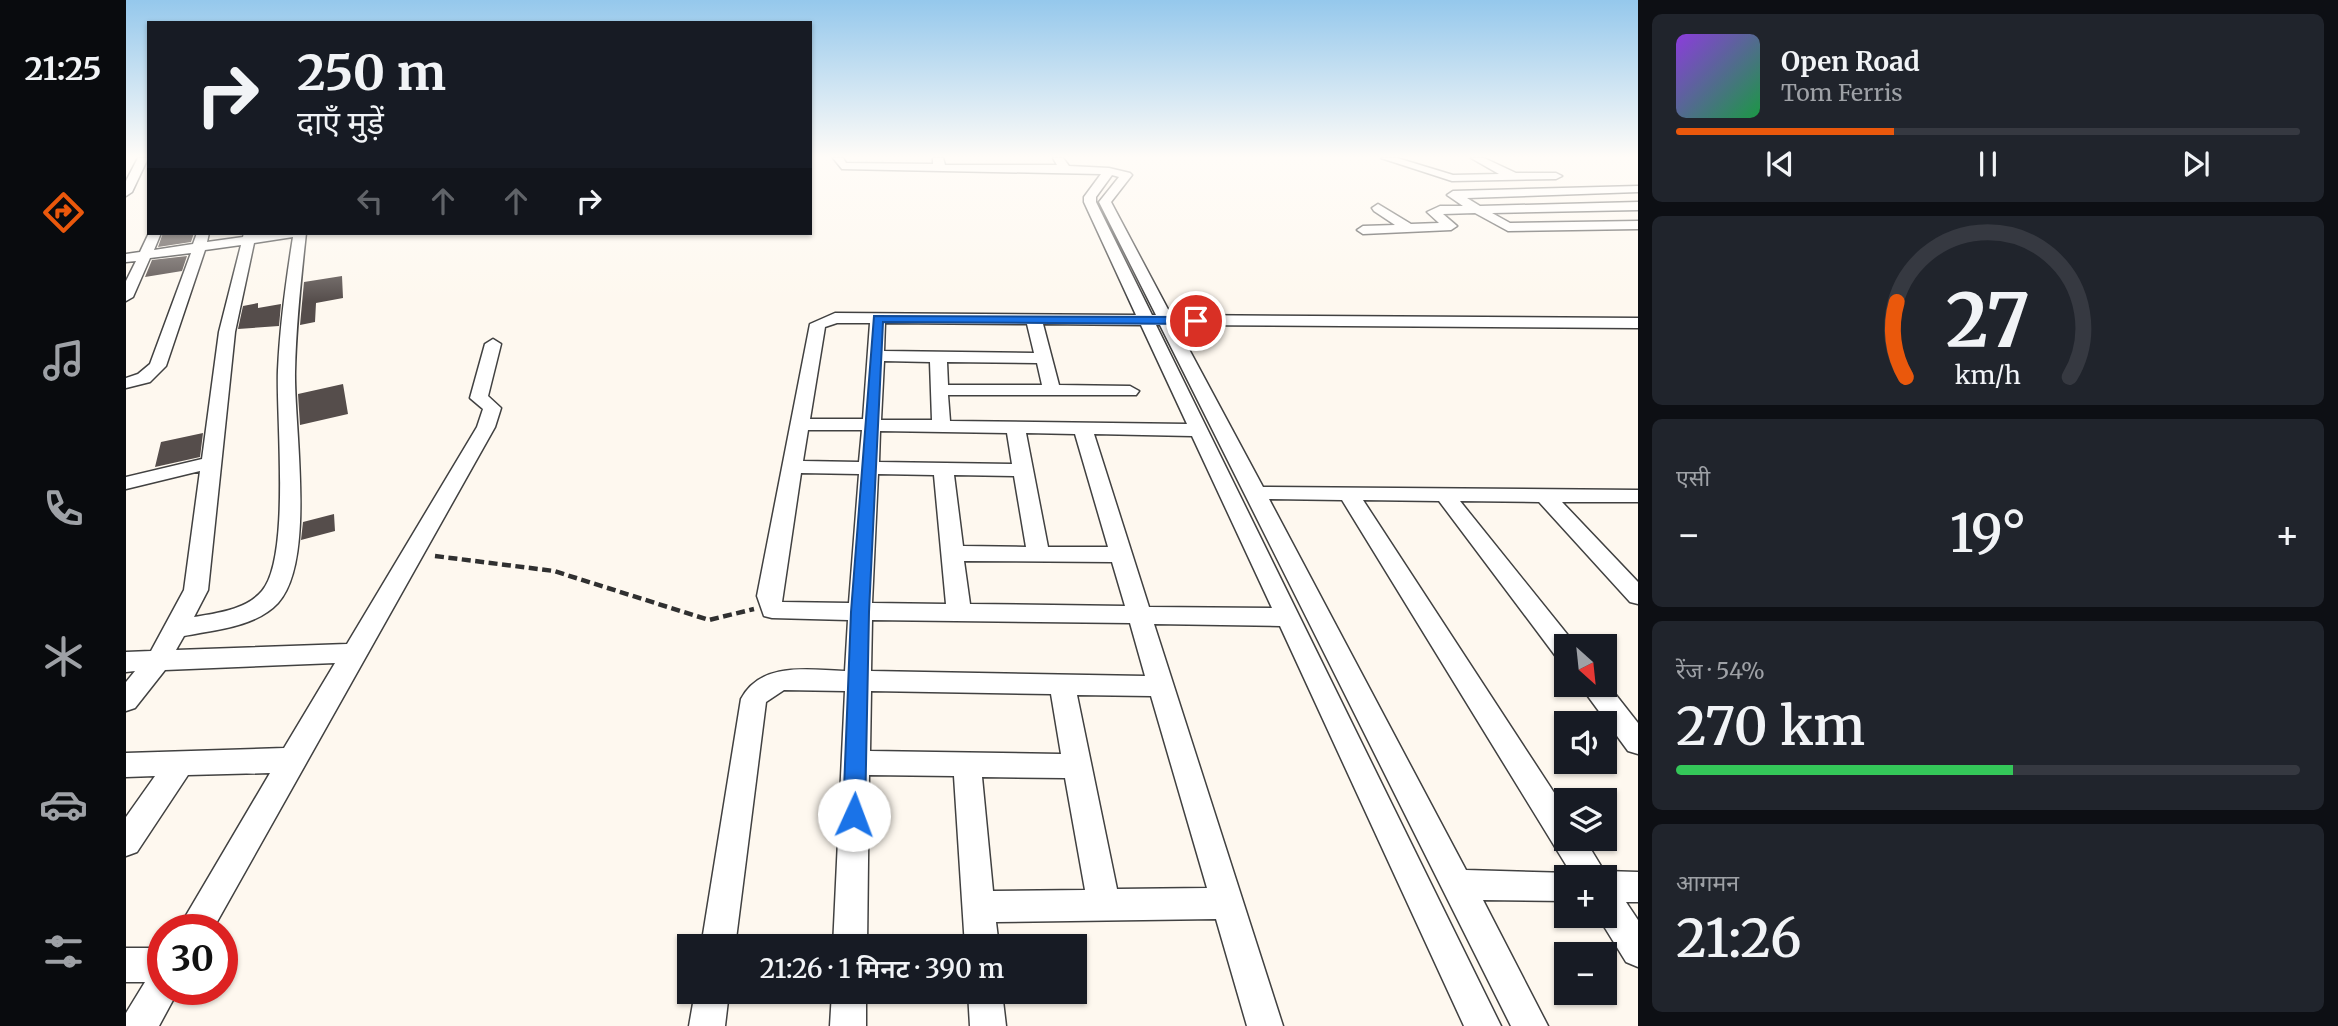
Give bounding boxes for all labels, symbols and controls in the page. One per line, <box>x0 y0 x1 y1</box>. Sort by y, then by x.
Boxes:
text: 250 m <box>297 42 446 103</box>
text: Open Road <box>1781 45 1920 78</box>
text: 21:25 <box>24 49 102 89</box>
icon: right <box>182 49 273 140</box>
text: Tom Ferris <box>1781 78 1903 107</box>
text: दाएँ मुड़ें <box>297 103 384 143</box>
icon: previous <box>1761 145 1799 183</box>
icon: pause <box>1969 145 2007 183</box>
icon: next <box>2177 145 2215 183</box>
icon: left <box>351 182 389 220</box>
icon: ahead <box>424 182 462 220</box>
icon: ahead <box>497 182 535 220</box>
icon: right <box>570 182 608 220</box>
icon: directions <box>39 188 88 237</box>
text: 27 <box>1946 275 2030 367</box>
pin <box>1166 291 1226 351</box>
icon: arrive <box>1177 302 1215 340</box>
icon: music <box>39 336 88 385</box>
text: km/h <box>1955 358 2021 390</box>
text: एसी <box>1676 463 1710 492</box>
icon: phone <box>39 484 88 533</box>
text: 19° <box>1950 501 2026 566</box>
text: − <box>1676 511 1701 558</box>
text: + <box>2275 511 2300 558</box>
icon: climate <box>39 632 88 681</box>
north arrow <box>1554 634 1617 696</box>
map controls <box>1554 634 1617 1005</box>
text: रेंज · 54% <box>1676 656 1765 685</box>
text: 270 km <box>1676 694 1865 759</box>
button: sound <box>1554 711 1617 774</box>
position arrow <box>817 778 891 852</box>
icon: car <box>39 780 88 829</box>
button: layers <box>1554 788 1617 851</box>
button: + <box>1554 865 1617 928</box>
text: आगमन <box>1676 868 1739 897</box>
text: 21:26 <box>1676 906 1802 971</box>
speed limit sign: 30 <box>147 914 238 1005</box>
icon: filters <box>39 927 88 976</box>
button: − <box>1554 942 1617 1005</box>
text: 21:26 · 1 मिनट · 390 m <box>760 952 1004 985</box>

